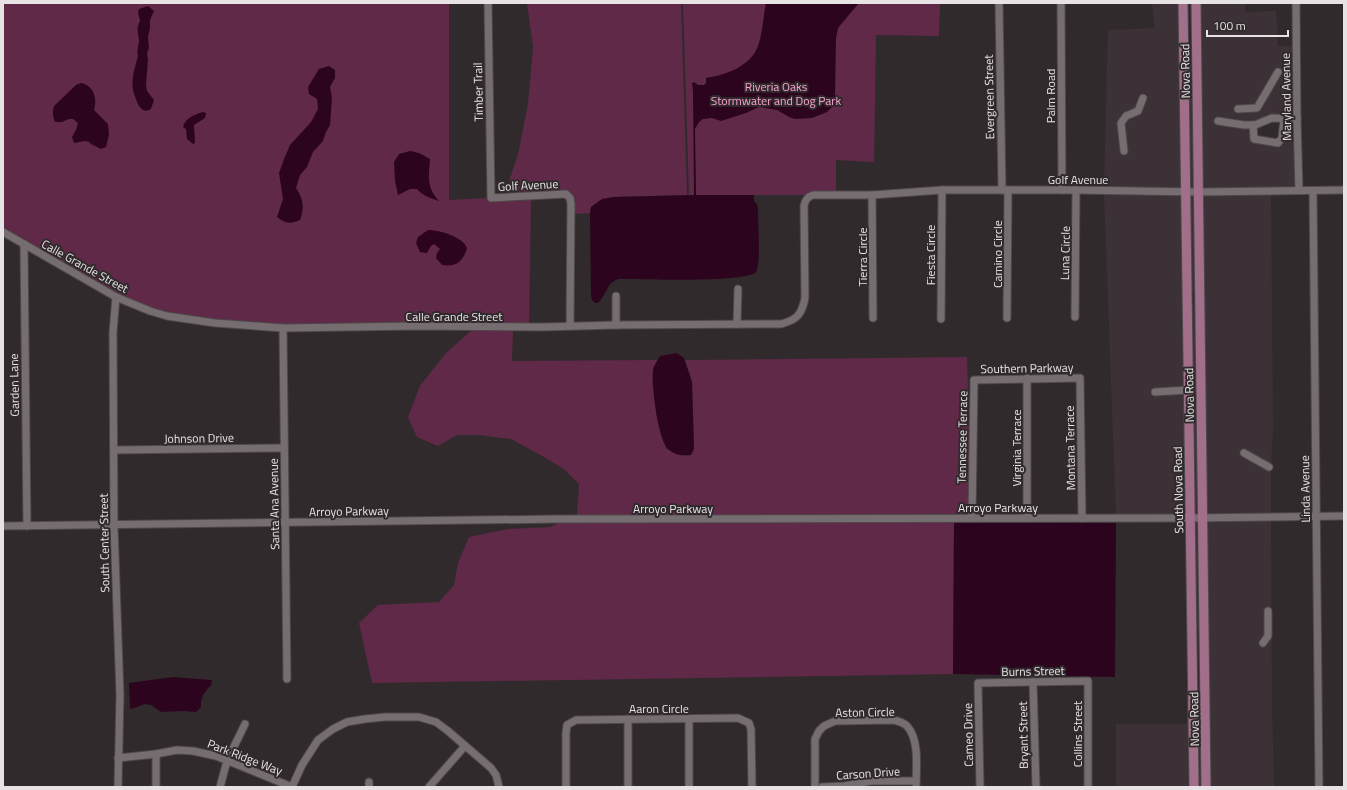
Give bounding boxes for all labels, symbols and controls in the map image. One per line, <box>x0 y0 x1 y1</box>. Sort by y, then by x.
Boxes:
scale bar <box>1207 12 1288 38</box>
text: 100 m <box>1213 16 1246 35</box>
street label: Nova Road <box>1175 44 1195 98</box>
street label: Maryland Avenue <box>1276 53 1296 141</box>
street label: Evergreen Street <box>979 54 999 139</box>
street label: Timber Trail <box>468 62 488 122</box>
street label: Palm Road <box>1041 69 1060 123</box>
park label: Riveria Oaks Stormwater and Dog Park <box>711 77 842 110</box>
street label: Golf Avenue <box>1048 170 1108 189</box>
street label: Golf Avenue <box>497 174 559 196</box>
street label: Camino Circle <box>988 220 1007 288</box>
street label: Fiesta Circle <box>921 225 940 285</box>
street label: Luna Circle <box>1055 226 1075 280</box>
street label: Tierra Circle <box>853 227 872 287</box>
street label: Calle Grande Street <box>38 234 133 298</box>
street label: Calle Grande Street <box>406 307 503 326</box>
street label: Garden Lane <box>4 353 24 417</box>
street label: Southern Parkway <box>980 358 1074 378</box>
street label: Nova Road <box>1179 368 1199 422</box>
street label: Tennessee Terrace <box>952 390 972 484</box>
street label: Montana Terrace <box>1060 405 1080 491</box>
street label: Virginia Terrace <box>1007 409 1026 487</box>
street label: Johnson Drive <box>164 428 234 448</box>
street label: South Nova Road <box>1168 446 1188 534</box>
street label: Linda Avenue <box>1295 455 1315 523</box>
street label: Santa Ana Avenue <box>264 458 284 550</box>
street label: South Center Street <box>94 492 114 593</box>
street label: Arroyo Parkway <box>958 498 1038 517</box>
street label: Arroyo Parkway <box>633 499 713 518</box>
street label: Arroyo Parkway <box>309 501 389 521</box>
street label: Burns Street <box>1001 661 1066 681</box>
street label: Nova Road <box>1184 692 1204 746</box>
street label: Aaron Circle <box>629 699 689 718</box>
street label: Bryant Street <box>1013 700 1033 769</box>
street label: Collins Street <box>1068 700 1087 767</box>
street label: Aston Circle <box>835 702 895 722</box>
street label: Cameo Drive <box>958 703 978 767</box>
street label: Park Ridge Way <box>205 734 285 780</box>
street label: Carson Drive <box>835 761 901 785</box>

